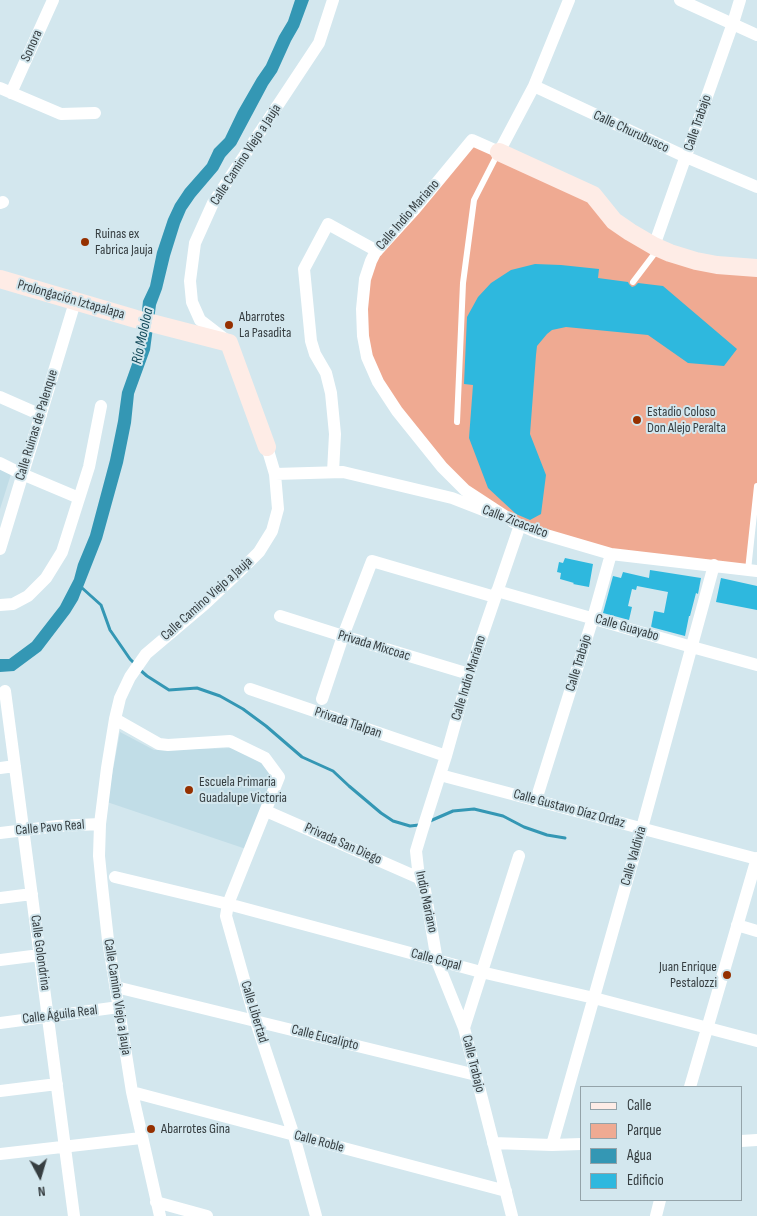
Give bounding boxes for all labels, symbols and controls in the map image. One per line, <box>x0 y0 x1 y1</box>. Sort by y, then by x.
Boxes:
street label: Sonora <box>18 28 46 64</box>
street label: Calle Trabajo <box>681 93 715 153</box>
street label: Calle Camino Viejo a Jauja <box>207 101 285 209</box>
street label: Calle Churubusco <box>590 107 672 157</box>
street label: Calle Indio Mariano <box>373 176 443 254</box>
place label: Ruinas ex Fabrica Jauja <box>95 226 153 258</box>
marker: Ruinas ex Fabrica Jauja <box>79 236 91 248</box>
street label: Prolongación Iztapalapa <box>15 277 127 323</box>
water label: Río Mololoa <box>128 306 158 366</box>
place label: Abarrotes La Pasadita <box>239 309 291 342</box>
marker: Abarrotes La Pasadita <box>223 319 235 331</box>
street label: Calle Ruinas de Palenque <box>12 368 62 482</box>
place label: Estadio Coloso Don Alejo Peralta <box>647 404 726 437</box>
marker: Estadio Coloso Don Alejo Peralta <box>631 414 643 426</box>
street label: Calle Zicacalco <box>480 502 550 542</box>
street label: Calle Camino Viejo a Jauja <box>158 554 256 644</box>
street label: Calle Guayabo <box>593 611 661 645</box>
street label: Privada Mixcoac <box>336 627 412 665</box>
street label: Calle Trabajo <box>562 633 596 693</box>
street label: Calle Indio Mariano <box>448 634 490 722</box>
street label: Privada Tlalpan <box>312 704 384 742</box>
place label: Escuela Primaria Guadalupe Victoria <box>199 774 287 806</box>
marker: Escuela Primaria Guadalupe Victoria <box>183 784 195 796</box>
street label: Calle Gustavo Díaz Ordaz <box>511 786 627 832</box>
street label: Calle Pavo Real <box>15 817 85 839</box>
street label: Privada San Diego <box>302 820 384 868</box>
street label: Calle Valdivia <box>618 825 650 887</box>
street label: Indio Mariano <box>411 870 441 934</box>
street label: Calle Golondrina <box>26 914 54 992</box>
street label: Calle Camino Viejo a Jauja <box>100 938 134 1056</box>
street label: Calle Copal <box>409 945 463 975</box>
place label: Juan Enrique Pestalozzi <box>659 959 717 992</box>
marker: Juan Enrique Pestalozzi <box>721 969 733 981</box>
street label: Calle Libertad <box>237 979 271 1045</box>
street label: Calle Águila Real <box>22 1002 98 1028</box>
street label: Calle Eucalipto <box>290 1022 360 1054</box>
street label: Calle Trabajo <box>458 1034 488 1094</box>
legend <box>580 1086 742 1201</box>
text: Calle <box>627 1096 651 1115</box>
place label: Abarrotes Gina <box>161 1121 230 1137</box>
text: Parque <box>627 1121 662 1140</box>
marker: Abarrotes Gina <box>145 1123 157 1135</box>
street label: Calle Roble <box>292 1127 346 1157</box>
text: Agua <box>627 1146 652 1165</box>
north arrow <box>15 1151 65 1201</box>
text: Edificio <box>627 1171 664 1190</box>
text: N <box>37 1183 46 1200</box>

